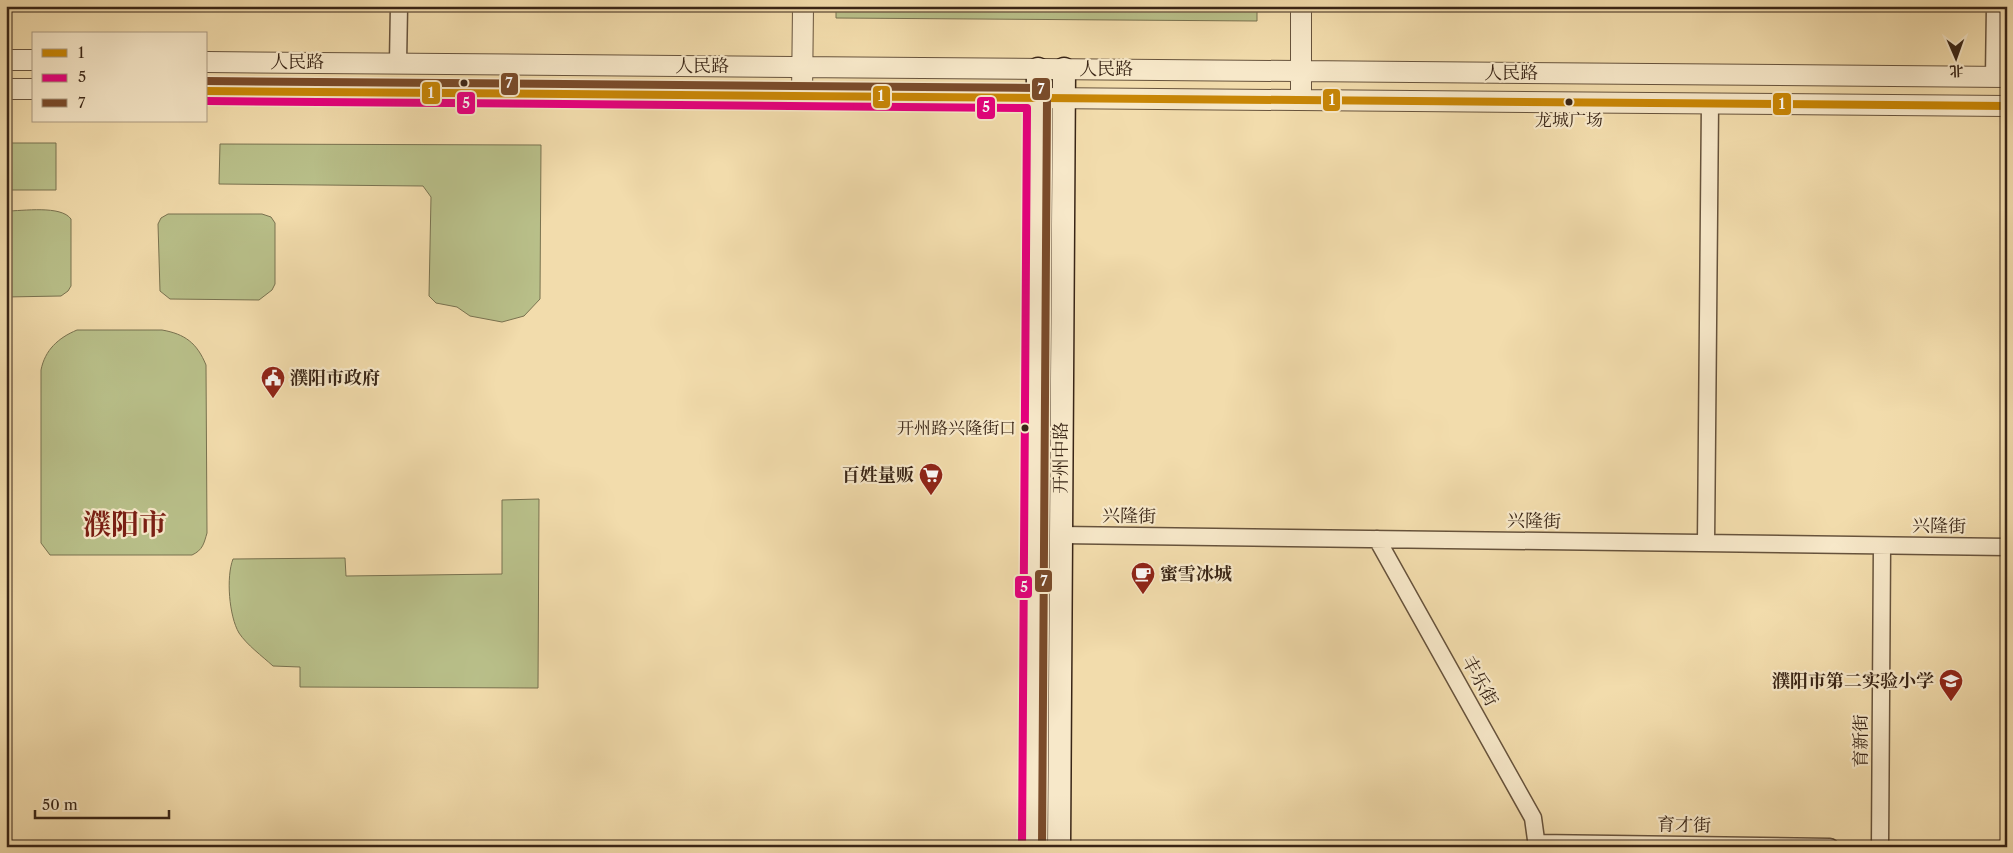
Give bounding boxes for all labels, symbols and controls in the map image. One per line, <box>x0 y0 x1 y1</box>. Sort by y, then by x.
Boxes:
legend <box>32 32 208 122</box>
north arrow <box>1930 32 1980 82</box>
text: 1 <box>78 43 85 62</box>
street label: 人民路 <box>270 51 324 73</box>
street label: 人民路 <box>675 55 729 77</box>
street label: 人民路 <box>1079 58 1133 80</box>
street label: 人民路 <box>1484 62 1538 84</box>
text: 北 <box>1949 62 1964 80</box>
text: 5 <box>78 67 86 86</box>
line badge: 7 <box>500 72 519 96</box>
text: 7 <box>505 74 513 92</box>
line badge: 7 <box>1031 77 1051 101</box>
unlabelled marker <box>459 78 469 88</box>
text: 7 <box>1037 80 1045 98</box>
line badge: 1 <box>421 81 441 105</box>
text: 1 <box>428 84 435 102</box>
line badge: 1 <box>872 85 891 109</box>
text: 1 <box>878 87 885 105</box>
line badge: 1 <box>1322 88 1341 112</box>
line badge: 5 <box>456 91 476 115</box>
text: 1 <box>1329 91 1336 109</box>
line badge: 1 <box>1772 92 1792 116</box>
text: 7 <box>78 93 86 112</box>
text: 5 <box>462 94 470 112</box>
text: 1 <box>1779 95 1786 113</box>
line badge: 5 <box>976 96 996 120</box>
marker: 龙城广场 <box>1564 97 1574 107</box>
text: 5 <box>982 98 990 116</box>
place label: 龙城广场 <box>1535 110 1603 130</box>
public building icon: 濮阳市政府 <box>260 365 286 399</box>
place label: 濮阳市政府 <box>290 367 380 389</box>
place label: 开州路兴隆街口 <box>897 418 1016 438</box>
street label: 开州中路 <box>1050 422 1072 494</box>
marker: 开州路兴隆街口 <box>1020 423 1030 433</box>
supermarket icon: 百姓量贩 <box>918 462 944 496</box>
place label: 百姓量贩 <box>842 464 914 486</box>
street label: 兴隆街 <box>1102 505 1156 527</box>
district label: 濮阳市 <box>83 507 167 541</box>
street label: 兴隆街 <box>1507 510 1561 532</box>
street label: 兴隆街 <box>1912 515 1966 537</box>
cafe icon: 蜜雪冰城 <box>1130 561 1156 595</box>
place label: 蜜雪冰城 <box>1160 563 1232 585</box>
line badge: 7 <box>1034 569 1053 593</box>
text: 7 <box>1040 572 1048 590</box>
line badge: 5 <box>1014 575 1033 599</box>
text: 5 <box>1020 578 1028 596</box>
street label: 丰乐街 <box>1457 652 1503 710</box>
school or university icon: 濮阳市第二实验小学 <box>1938 668 1964 702</box>
place label: 濮阳市第二实验小学 <box>1772 670 1934 692</box>
street label: 育新街 <box>1850 714 1872 768</box>
scale bar <box>35 788 169 820</box>
text: 50 m <box>42 795 78 814</box>
street label: 育才街 <box>1657 814 1711 836</box>

